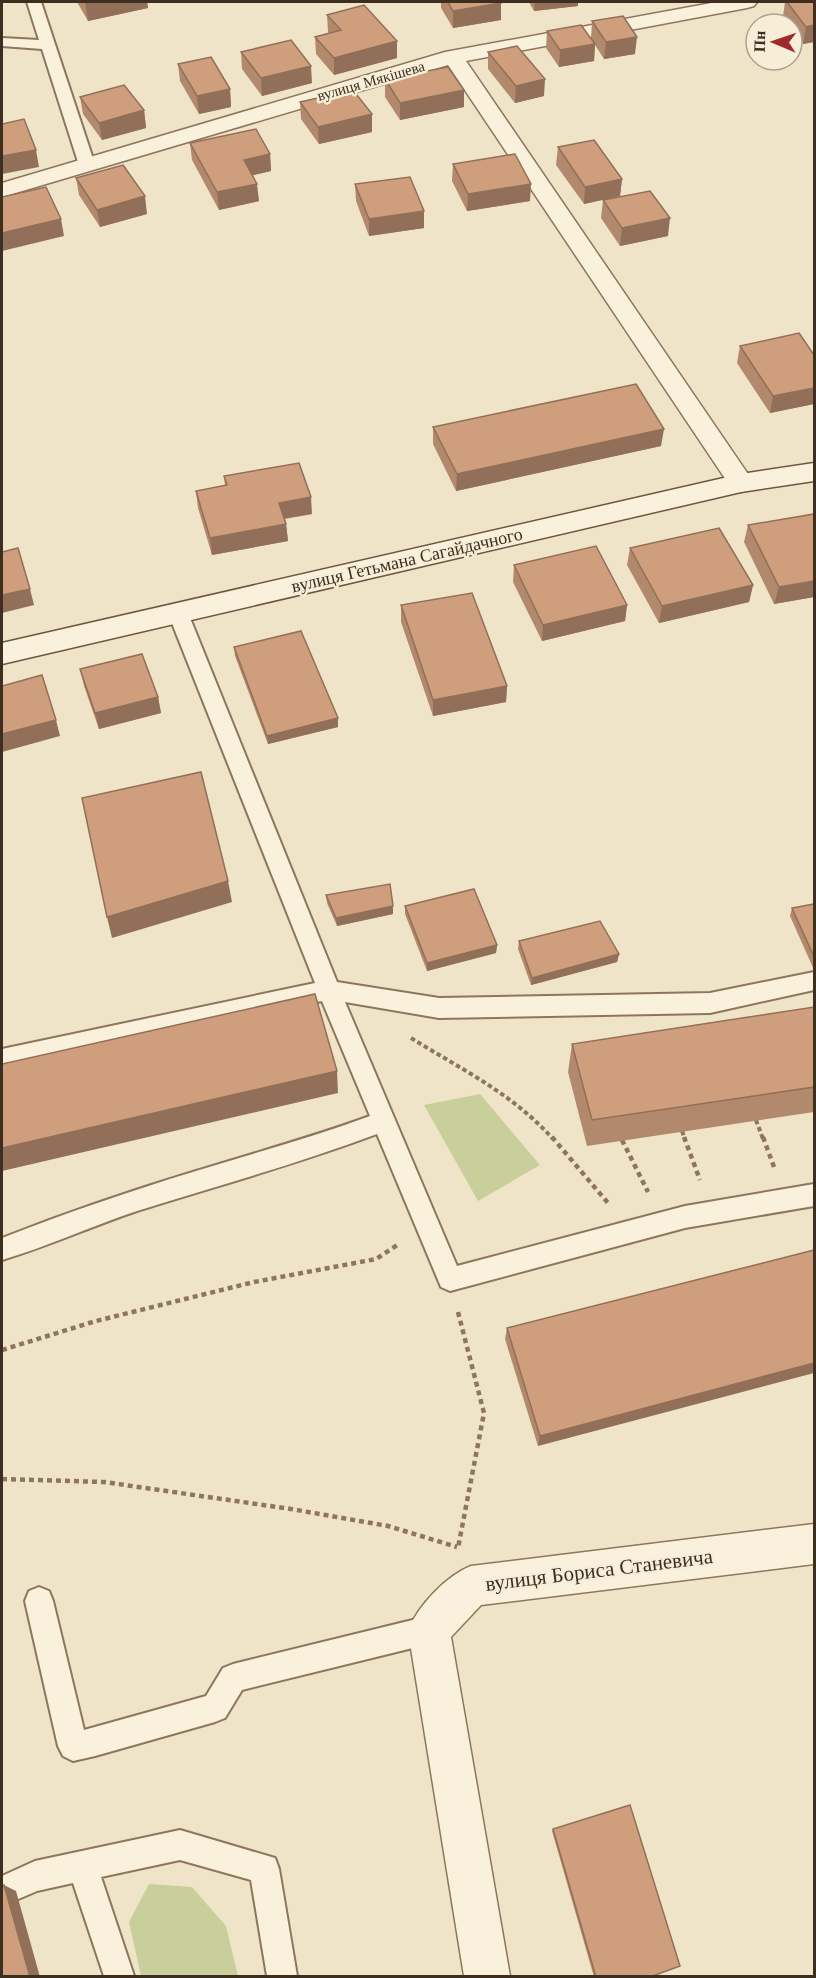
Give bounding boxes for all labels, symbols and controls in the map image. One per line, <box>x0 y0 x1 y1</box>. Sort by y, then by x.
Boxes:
north arrow <box>744 12 804 72</box>
text: Пн <box>751 30 768 53</box>
street label: вулиця Мякішева <box>315 58 427 104</box>
street label: вулиця Гетьмана Сагайдачного <box>289 524 525 596</box>
street label: вулиця Бориса Станевича <box>484 1544 715 1596</box>

